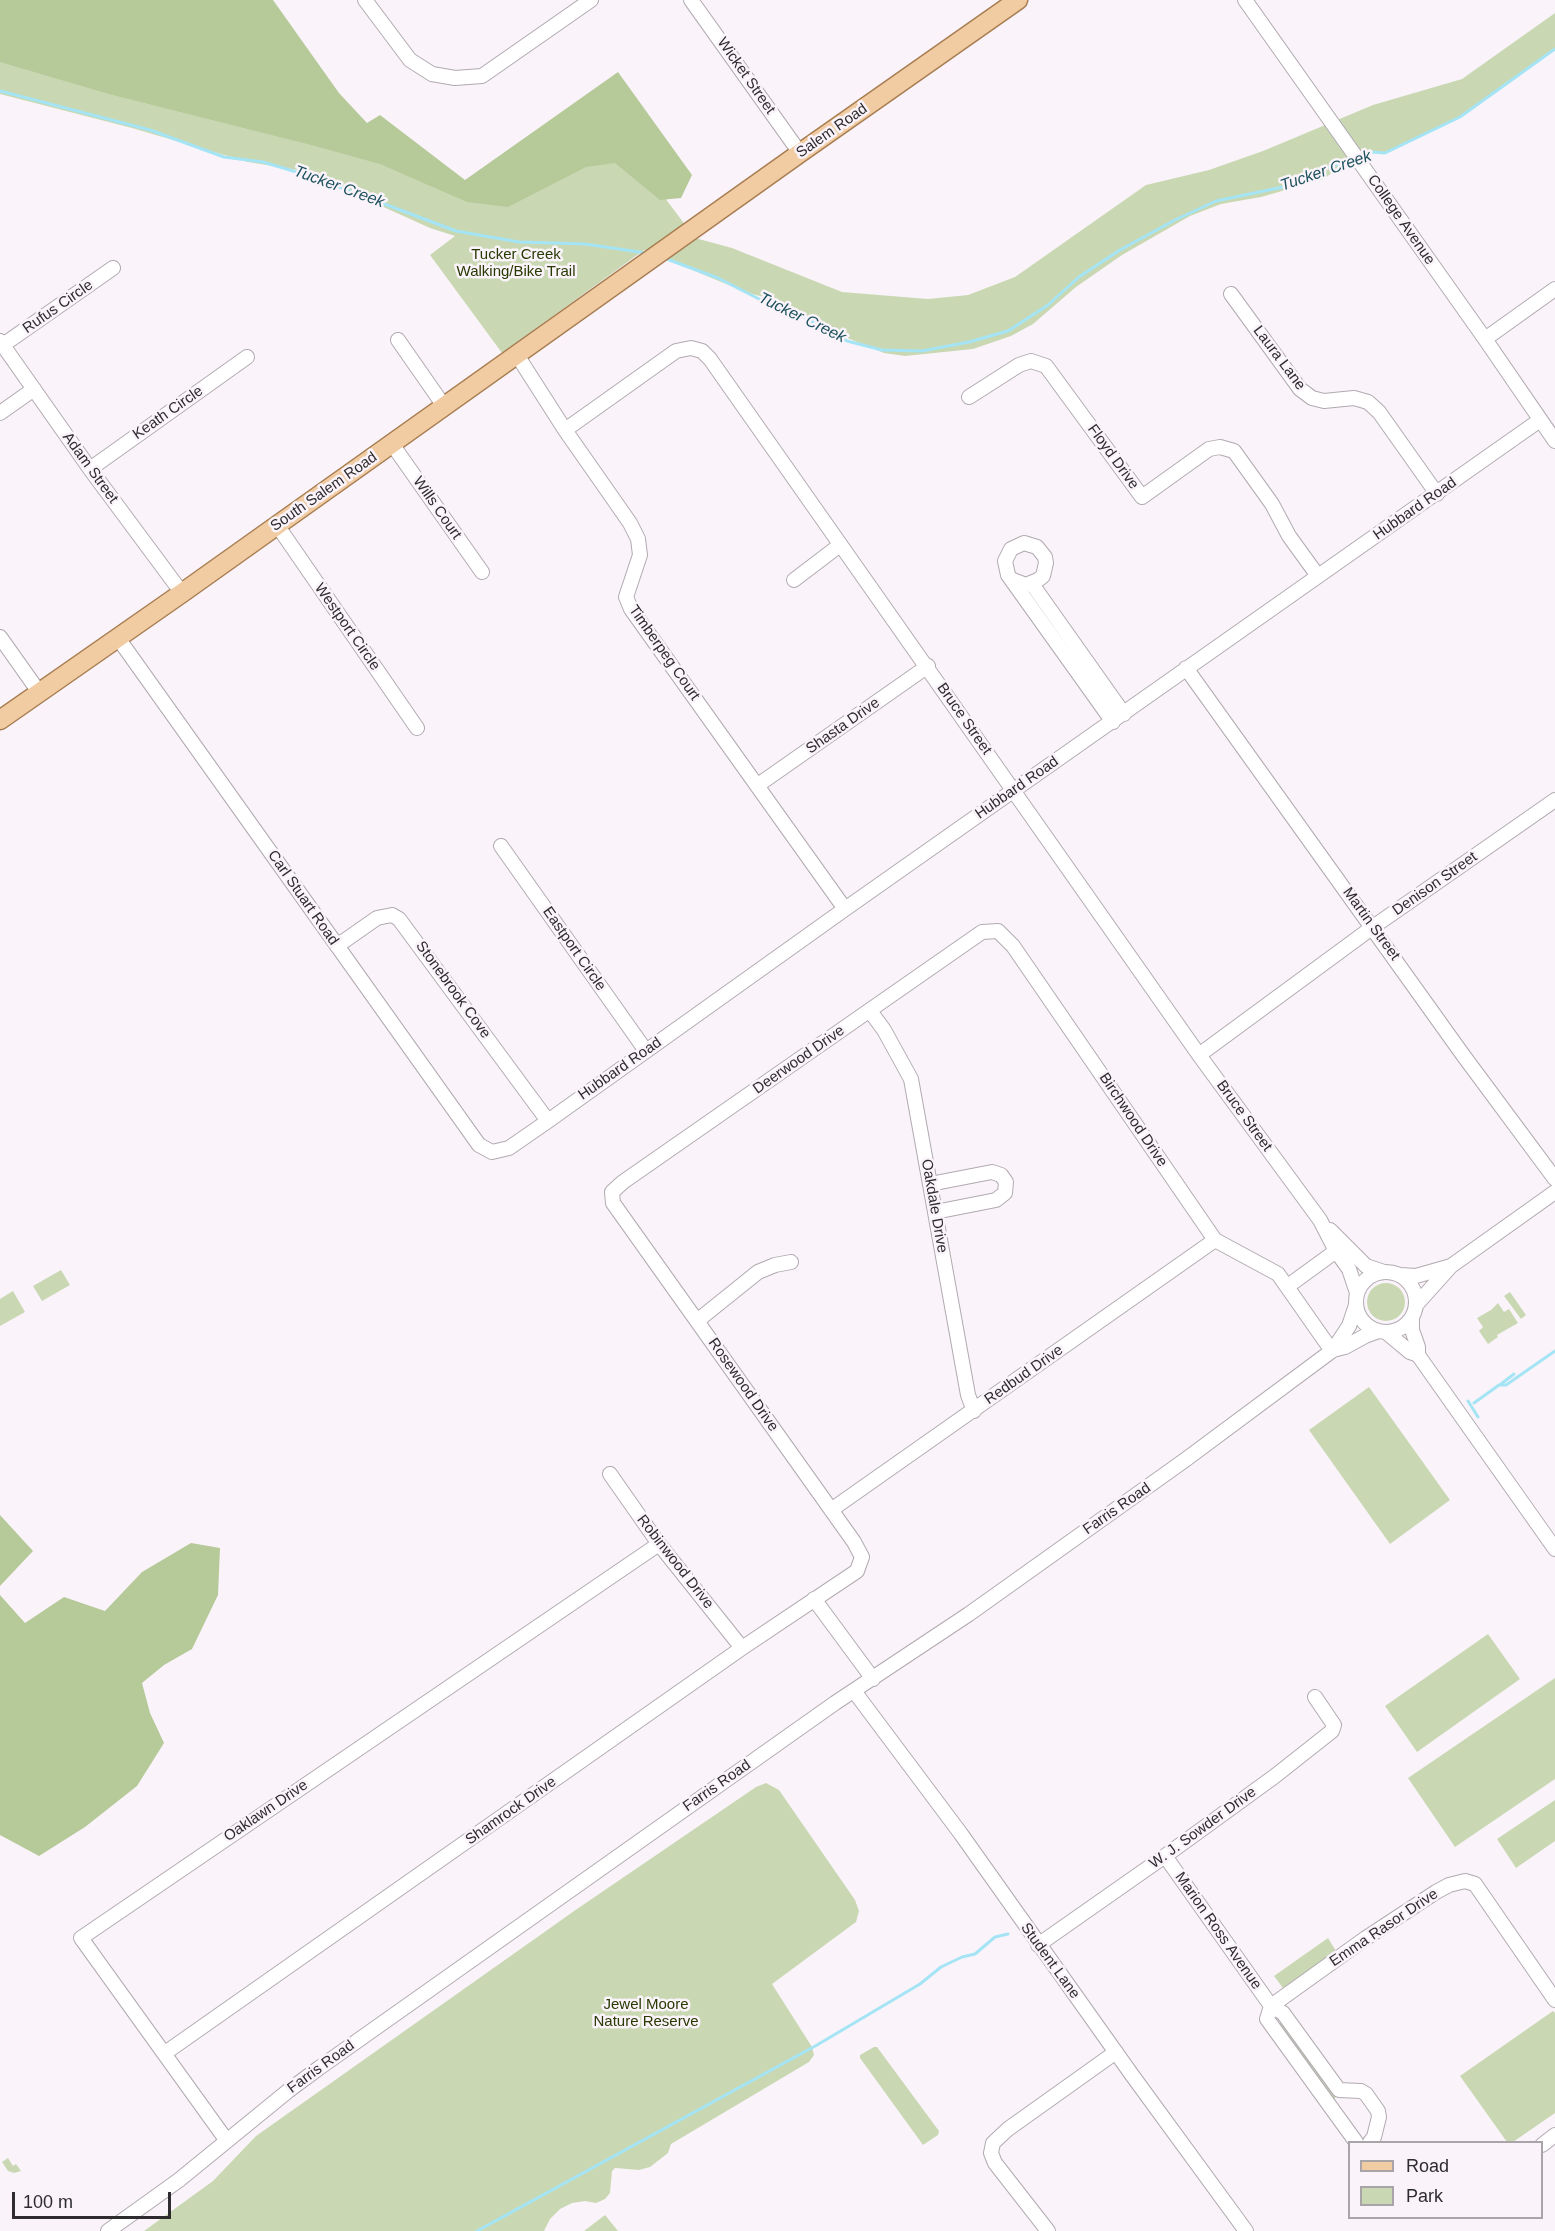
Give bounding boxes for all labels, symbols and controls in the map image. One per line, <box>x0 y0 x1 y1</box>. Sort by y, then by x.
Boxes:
street label: Wicket Street <box>713 34 779 118</box>
street label: Salem Road <box>793 100 871 162</box>
water label: Tucker Creek <box>1278 146 1374 196</box>
water label: Tucker Creek <box>291 162 387 212</box>
street label: College Avenue <box>1363 172 1439 268</box>
park label: Tucker Creek Walking/Bike Trail <box>457 246 575 281</box>
street label: Rufus Circle <box>19 276 97 338</box>
water label: Tucker Creek <box>755 289 849 347</box>
street label: Laura Lane <box>1249 322 1309 394</box>
street label: Keath Circle <box>129 382 207 444</box>
street label: Floyd Drive <box>1083 421 1143 493</box>
street label: Adam Street <box>58 429 122 507</box>
street label: South Salem Road <box>267 449 381 535</box>
street label: Wills Court <box>409 473 465 543</box>
street label: Hubbard Road <box>1370 474 1460 544</box>
street label: Westport Circle <box>310 580 384 674</box>
street label: Timberpeg Court <box>625 602 703 704</box>
street label: Bruce Street <box>933 680 995 758</box>
street label: Shasta Drive <box>803 694 883 758</box>
street label: Hubbard Road <box>972 753 1062 823</box>
street label: Carl Stuart Road <box>264 847 342 949</box>
street label: Denison Street <box>1389 848 1481 920</box>
street label: Martin Street <box>1338 884 1404 964</box>
street label: Eastport Circle <box>538 904 610 994</box>
street label: Stonebrook Cove <box>412 938 494 1042</box>
street label: Deerwood Drive <box>750 1022 848 1098</box>
street label: Hubbard Road <box>575 1034 665 1104</box>
street label: Birchwood Drive <box>1095 1070 1171 1170</box>
street label: Bruce Street <box>1212 1077 1276 1155</box>
street label: Oakdale Drive <box>917 1158 951 1254</box>
street label: Rosewood Drive <box>704 1335 782 1435</box>
street label: Redbud Drive <box>981 1341 1067 1409</box>
street label: Farris Road <box>1080 1479 1154 1539</box>
street label: Robinwood Drive <box>633 1511 717 1613</box>
street label: Farris Road <box>680 1756 754 1816</box>
street label: Shamrock Drive <box>462 1773 560 1849</box>
street label: Oaklawn Drive <box>221 1776 311 1846</box>
street label: W. J. Sowder Drive <box>1146 1783 1260 1873</box>
street label: Marion Ross Avenue <box>1171 1869 1265 1993</box>
street label: Emma Rasor Drive <box>1326 1885 1442 1971</box>
street label: Student Lane <box>1016 1920 1084 2002</box>
park label: Jewel Moore Nature Reserve <box>593 1996 699 2031</box>
street label: Farris Road <box>284 2037 358 2097</box>
legend <box>1348 2141 1543 2219</box>
text: Road <box>1406 2156 1449 2176</box>
scale bar <box>15 2180 174 2218</box>
text: Park <box>1406 2186 1443 2206</box>
text: 100 m <box>23 2192 73 2212</box>

